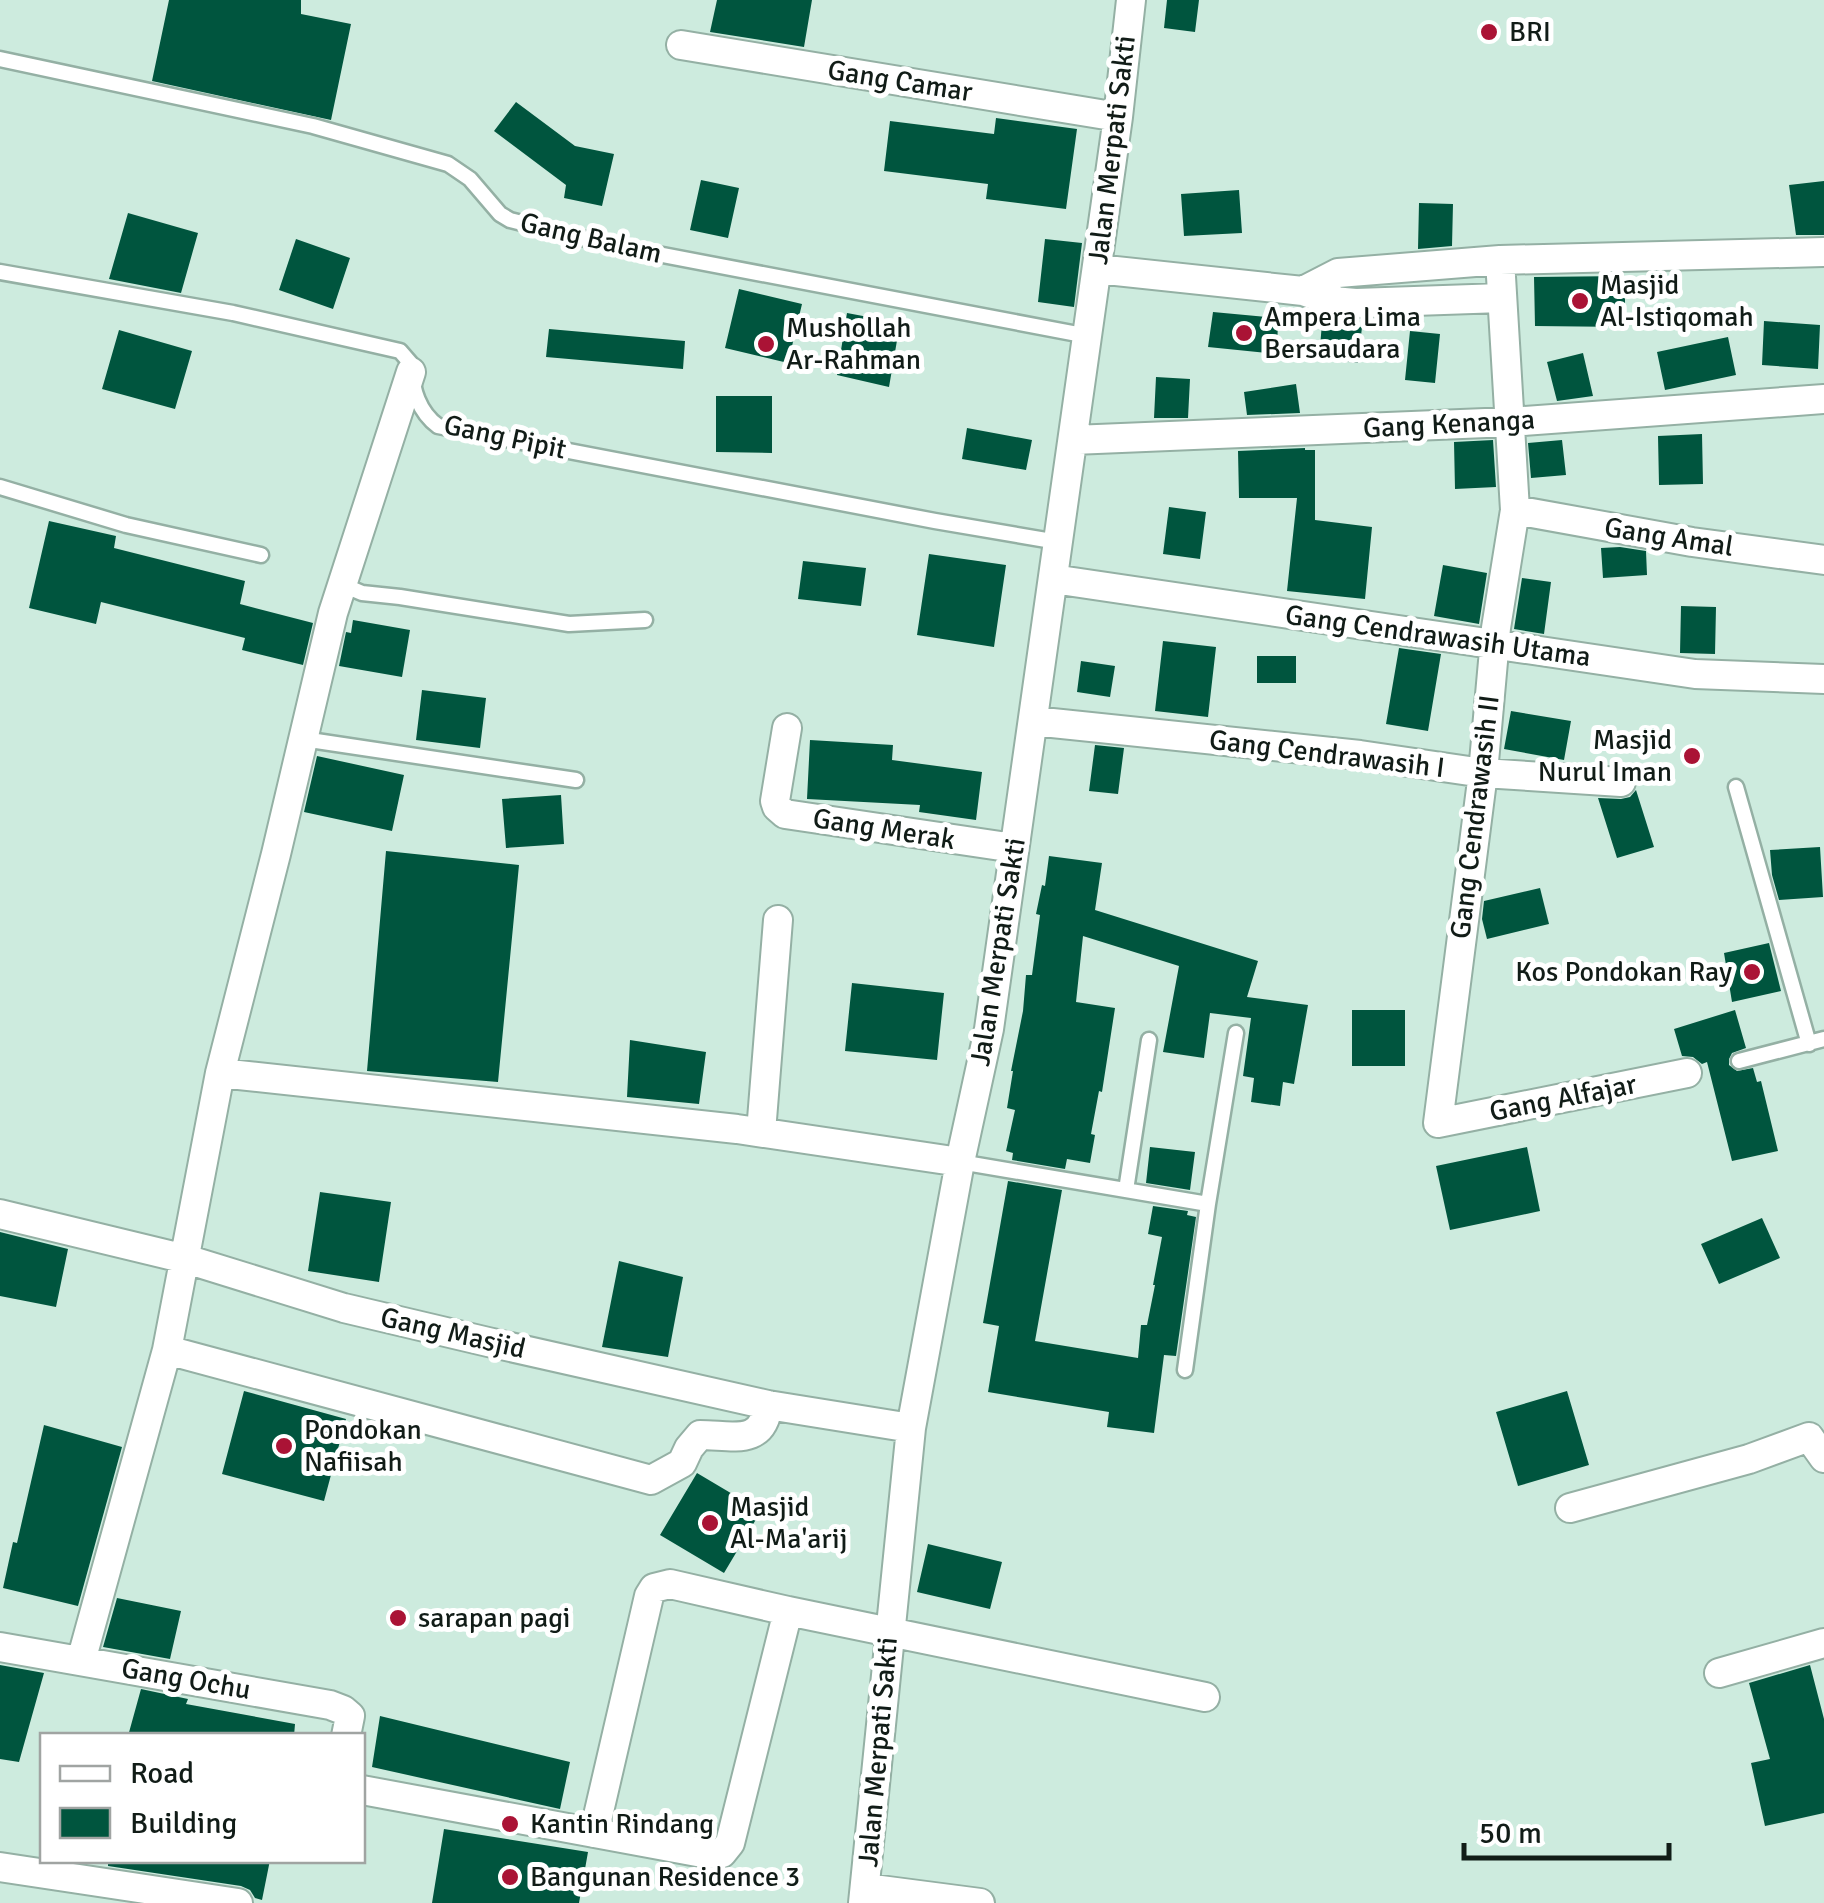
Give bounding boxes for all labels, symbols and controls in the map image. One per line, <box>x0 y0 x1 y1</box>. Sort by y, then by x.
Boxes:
place label: BRI <box>1509 15 1551 49</box>
marker: BRI <box>1478 21 1500 43</box>
street label: Jalan Merpati Sakti <box>1081 33 1143 267</box>
street label: Gang Camar <box>825 53 976 109</box>
street label: Gang Balam <box>517 205 665 271</box>
place label: Masjid Al-Istiqomah <box>1600 268 1754 334</box>
marker: Masjid Al-Istiqomah <box>1569 290 1591 312</box>
place label: Ampera Lima Bersaudara <box>1264 300 1421 366</box>
place label: Mushollah Ar-Rahman <box>786 311 921 377</box>
marker: Ampera Lima Bersaudara <box>1233 322 1255 344</box>
marker: Mushollah Ar-Rahman <box>755 333 777 355</box>
street label: Gang Kenanga <box>1362 403 1536 445</box>
street label: Gang Pipit <box>441 407 569 467</box>
street label: Gang Amal <box>1602 510 1736 564</box>
street label: Gang Cendrawasih Utama <box>1283 598 1593 674</box>
street label: Gang Cendrawasih II <box>1443 693 1507 941</box>
street label: Gang Cendrawasih I <box>1207 723 1447 785</box>
place label: Masjid Nurul Iman <box>1538 723 1672 789</box>
marker: Masjid Nurul Iman <box>1681 745 1703 767</box>
street label: Gang Merak <box>811 801 957 857</box>
street label: Jalan Merpati Sakti <box>963 835 1033 1069</box>
place label: Kos Pondokan Ray <box>1515 955 1732 989</box>
marker: Kos Pondokan Ray <box>1741 961 1763 983</box>
street label: Gang Alfajar <box>1487 1067 1640 1129</box>
street label: Gang Masjid <box>377 1300 529 1366</box>
place label: Pondokan Nafiisah <box>304 1413 422 1479</box>
marker: Pondokan Nafiisah <box>273 1435 295 1457</box>
place label: Masjid Al-Ma'arij <box>730 1490 848 1556</box>
marker: Masjid Al-Ma'arij <box>699 1512 721 1534</box>
place label: sarapan pagi <box>418 1601 570 1635</box>
marker: sarapan pagi <box>387 1607 409 1629</box>
street label: Jalan Merpati Sakti <box>851 1636 905 1868</box>
street label: Gang Ochu <box>119 1651 253 1707</box>
legend <box>40 1733 365 1863</box>
text: Road <box>130 1755 194 1792</box>
scale bar <box>1464 1798 1669 1860</box>
text: Building <box>130 1805 237 1842</box>
place label: Kantin Rindang <box>530 1807 714 1841</box>
marker: Kantin Rindang <box>499 1813 521 1835</box>
text: 50 m <box>1479 1815 1542 1852</box>
place label: Bangunan Residence 3 <box>530 1860 800 1894</box>
marker: Bangunan Residence 3 <box>499 1866 521 1888</box>

